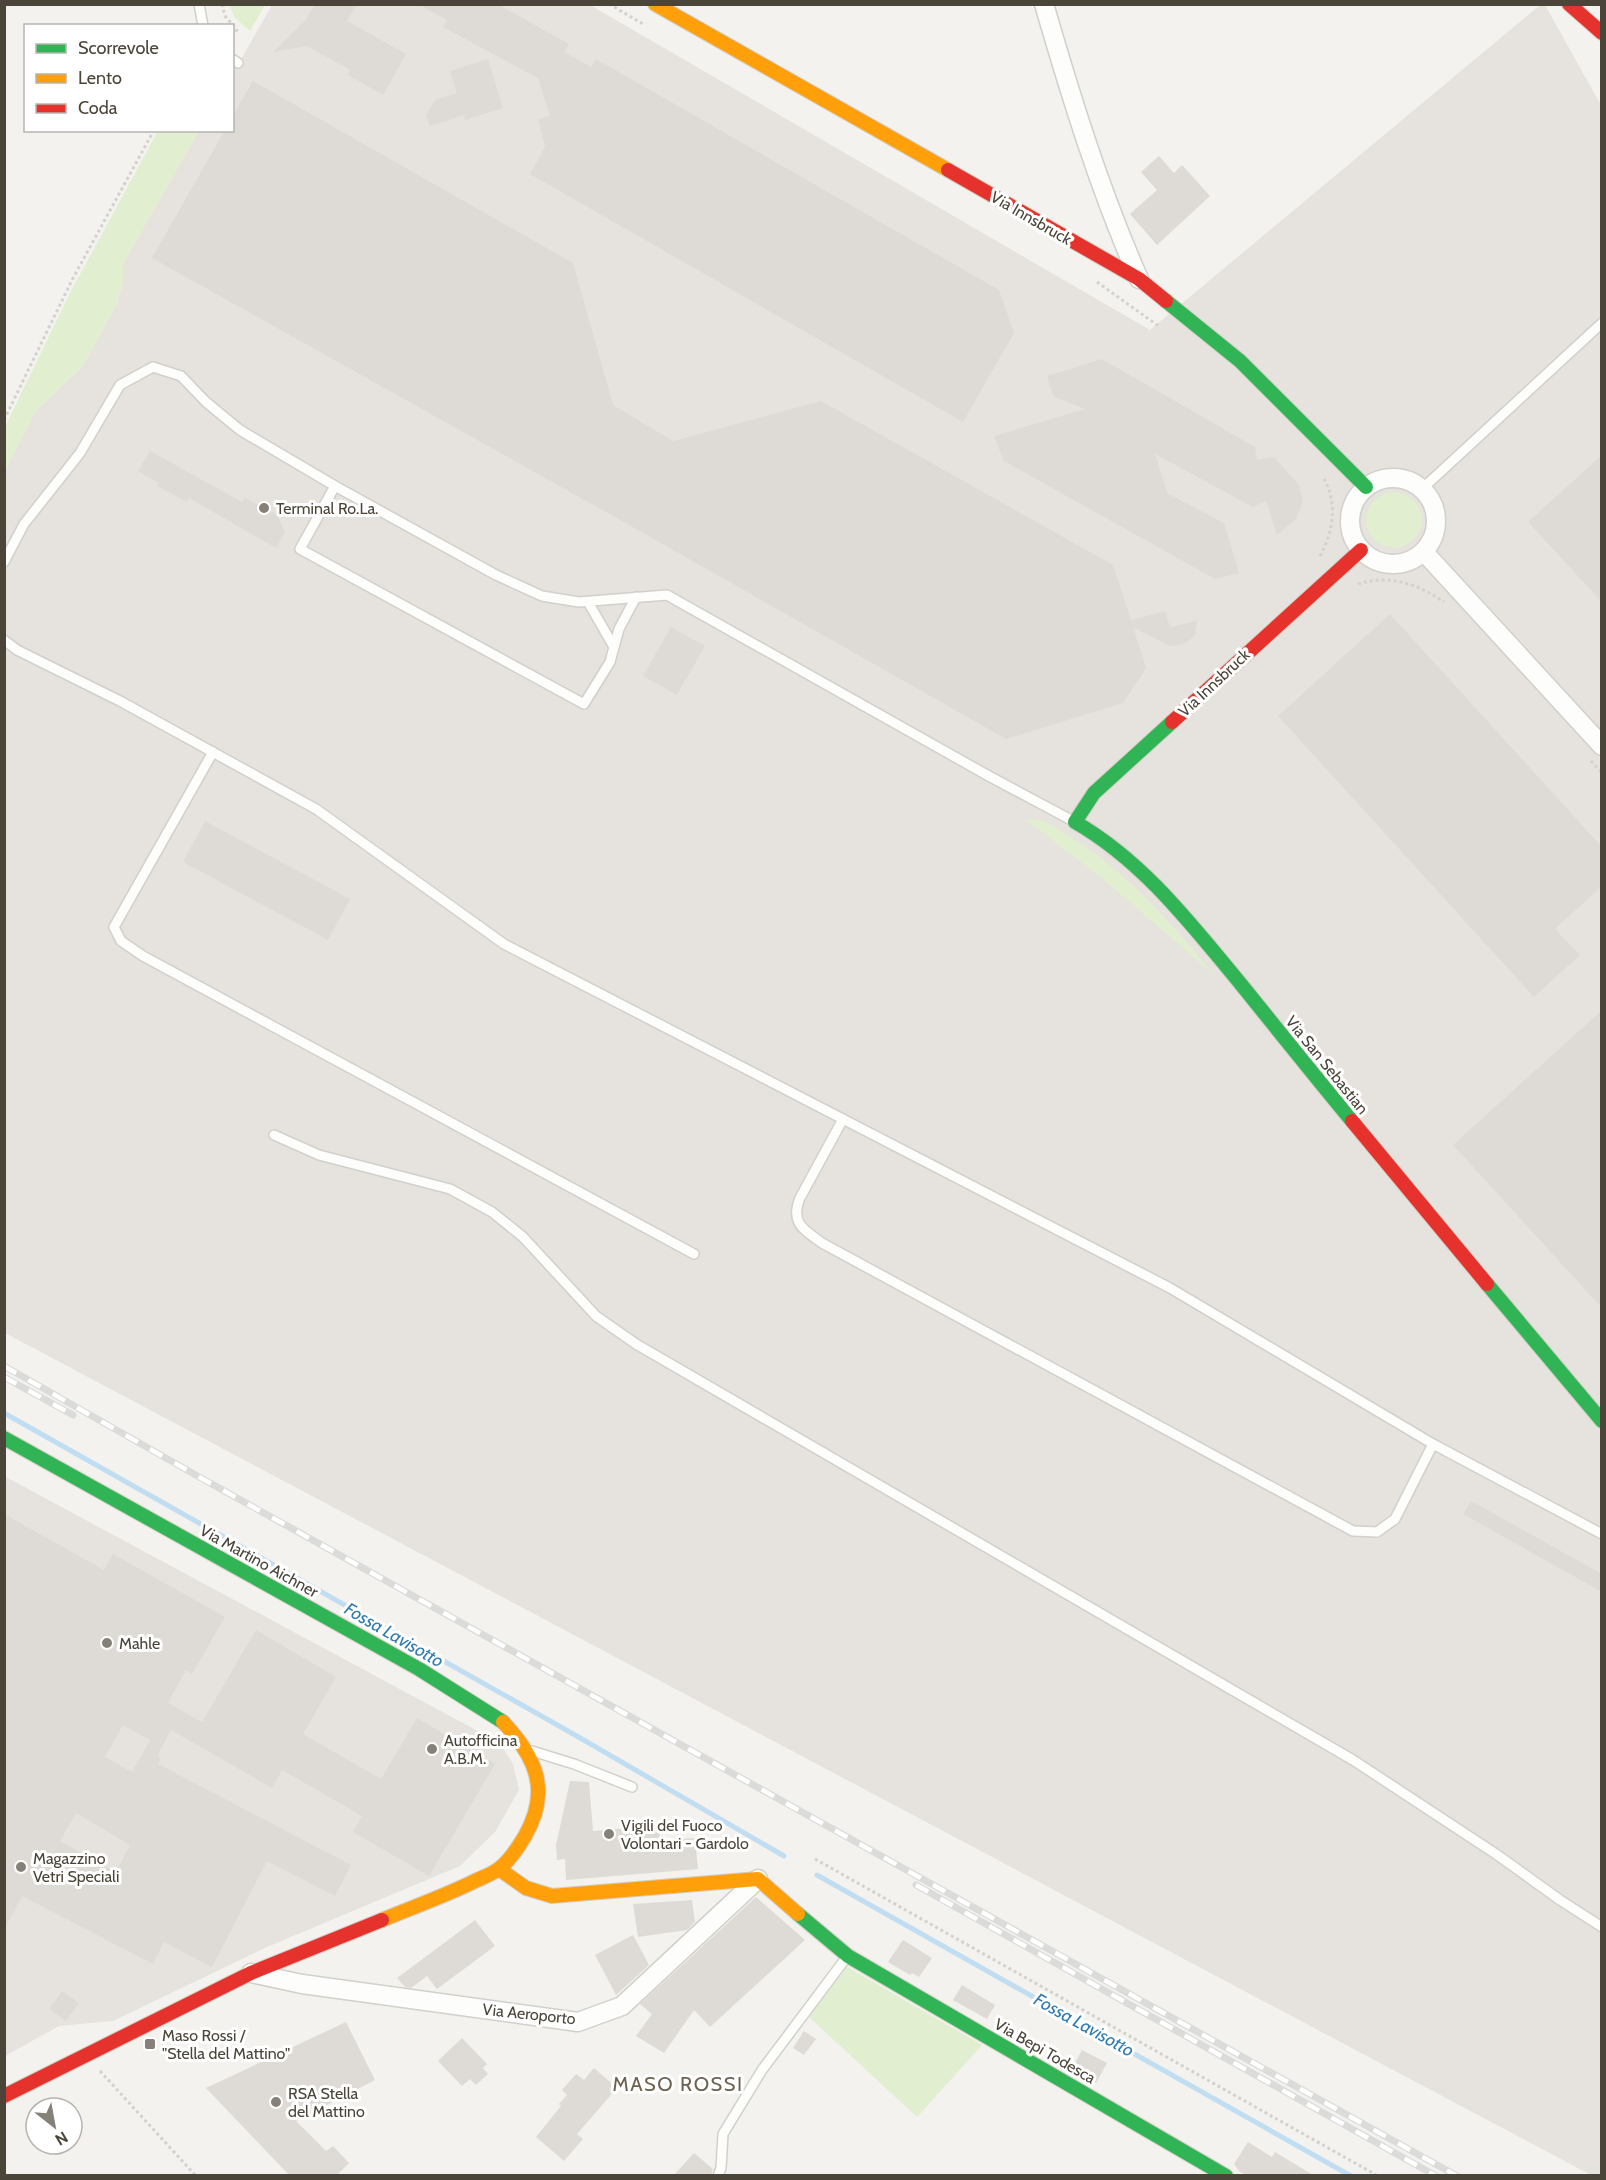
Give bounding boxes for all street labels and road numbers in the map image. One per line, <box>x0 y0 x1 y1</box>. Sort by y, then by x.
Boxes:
street label: Via Innsbruck <box>987 187 1076 249</box>
street label: Via Innsbruck <box>1174 645 1254 721</box>
street label: Via San Sebastian <box>1282 1012 1372 1118</box>
street label: Via Martino Aichner <box>197 1521 322 1602</box>
street label: Via Aeroporto <box>481 2000 577 2028</box>
street label: Via Bepi Todesca <box>991 2014 1099 2088</box>

